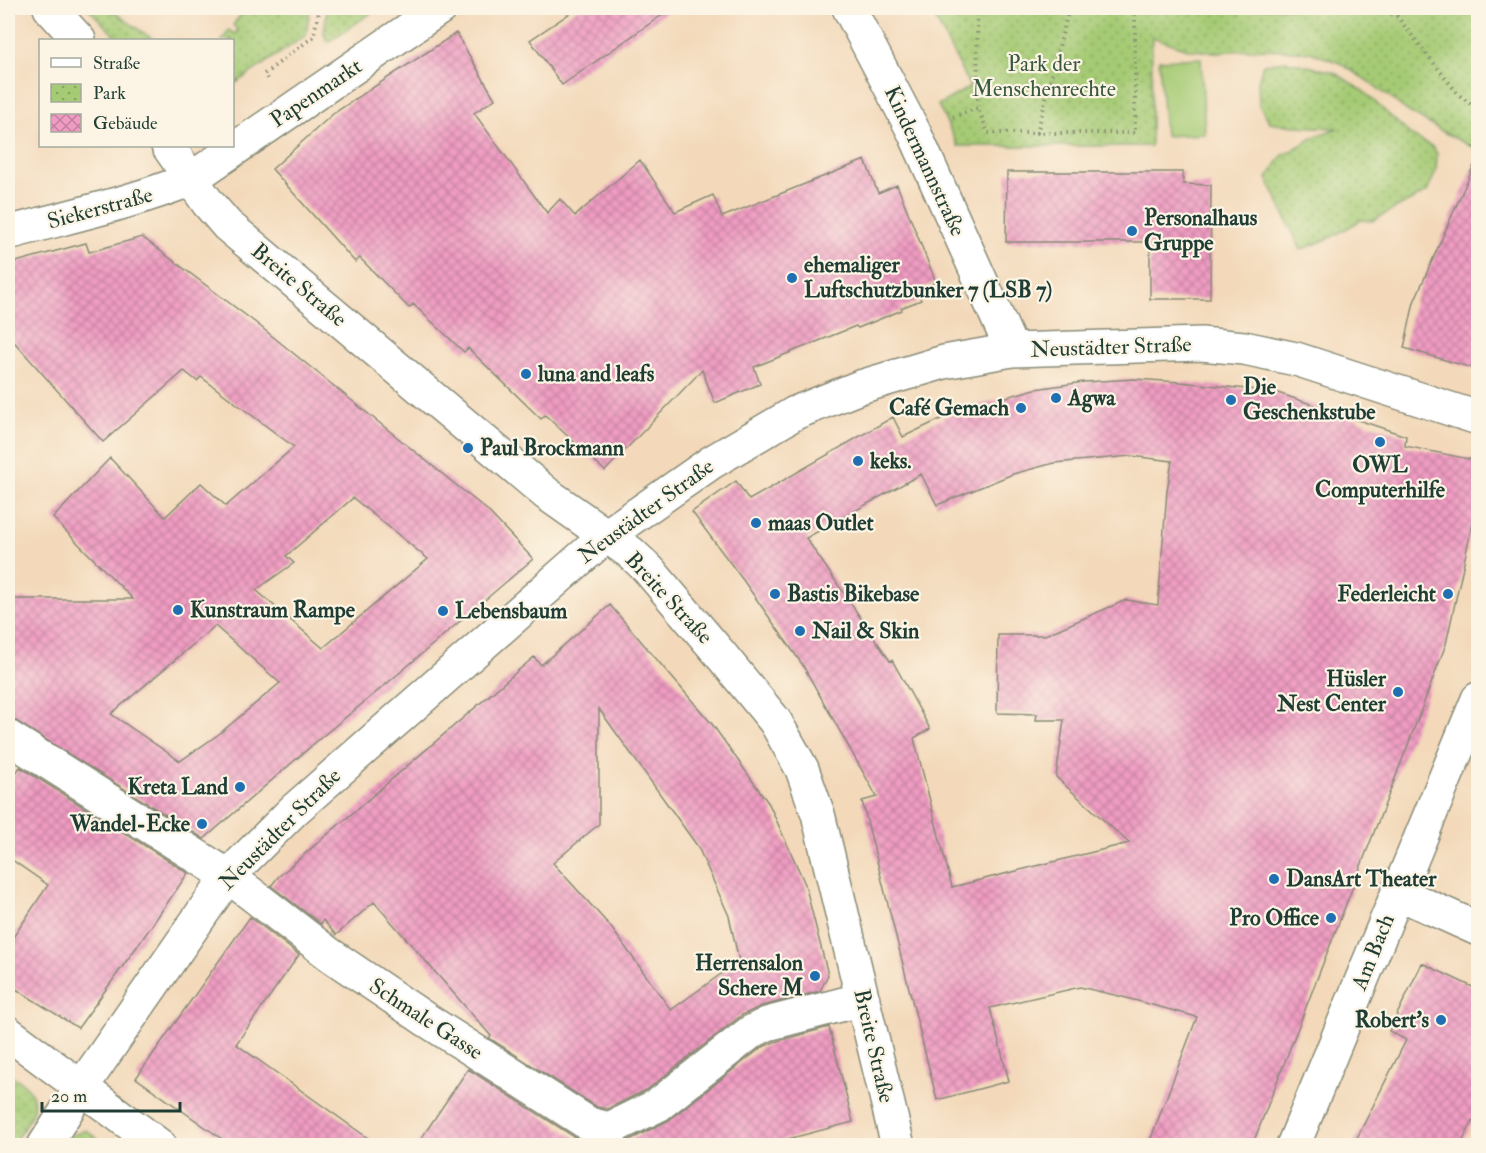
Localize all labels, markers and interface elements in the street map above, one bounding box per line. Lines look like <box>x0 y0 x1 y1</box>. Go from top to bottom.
legend <box>39 39 234 147</box>
park label: Park der Menschenrechte <box>972 50 1116 103</box>
text: Straße <box>93 52 141 75</box>
street label: Papenmarkt <box>265 52 368 135</box>
street label: Kindermannstraße <box>878 81 972 241</box>
text: Park <box>93 82 126 105</box>
text: Gebäude <box>93 112 158 135</box>
street label: Siekerstraße <box>44 181 156 235</box>
place label: Personalhaus Gruppe <box>1144 204 1258 258</box>
marker: Personalhaus Gruppe <box>1125 224 1139 238</box>
street label: Breite Straße <box>246 237 352 333</box>
place label: ehemaliger Luftschutzbunker 7 (LSB 7) <box>804 251 1052 304</box>
marker: ehemaliger Luftschutzbunker 7 (LSB 7) <box>785 271 799 285</box>
street label: Neustädter Straße <box>1030 330 1192 364</box>
place label: luna and leafs <box>537 360 655 388</box>
marker: luna and leafs <box>519 367 533 381</box>
place label: Die Geschenkstube <box>1243 373 1376 426</box>
place label: Agwa <box>1067 384 1116 413</box>
marker: Agwa <box>1049 391 1063 405</box>
marker: Die Geschenkstube <box>1224 393 1238 407</box>
place label: Café Gemach <box>889 394 1009 422</box>
marker: Café Gemach <box>1014 401 1028 415</box>
place label: Paul Brockmann <box>480 434 625 462</box>
marker: OWL Computerhilfe <box>1373 435 1387 449</box>
marker: Paul Brockmann <box>461 441 475 455</box>
place label: keks. <box>869 447 912 475</box>
place label: OWL Computerhilfe <box>1315 451 1446 505</box>
street label: Neustädter Straße <box>573 452 719 570</box>
marker: keks. <box>851 454 865 468</box>
place label: maas Outlet <box>768 509 874 537</box>
marker: maas Outlet <box>749 516 763 530</box>
street label: Breite Straße <box>619 546 719 650</box>
place label: Bastis Bikebase <box>787 580 920 608</box>
place label: Federleicht <box>1338 580 1437 608</box>
marker: Bastis Bikebase <box>768 587 782 601</box>
marker: Federleicht <box>1441 587 1455 601</box>
place label: Kunstraum Rampe <box>190 596 356 625</box>
place label: Lebensbaum <box>455 597 568 625</box>
marker: Kunstraum Rampe <box>171 603 185 617</box>
marker: Lebensbaum <box>436 604 450 618</box>
place label: Nail & Skin <box>811 617 920 645</box>
marker: Nail & Skin <box>793 624 807 638</box>
place label: Hüsler Nest Center <box>1276 665 1387 718</box>
marker: Hüsler Nest Center <box>1391 685 1405 699</box>
street label: Neustädter Straße <box>213 762 347 896</box>
place label: Kreta Land <box>127 773 228 801</box>
marker: Kreta Land <box>233 780 247 794</box>
place label: Wandel-Ecke <box>69 810 191 838</box>
marker: Wandel-Ecke <box>195 817 209 831</box>
place label: DansArt Theater <box>1286 865 1437 893</box>
marker: DansArt Theater <box>1267 872 1281 886</box>
place label: Pro Office <box>1229 904 1320 932</box>
street label: Am Bach <box>1345 909 1401 995</box>
marker: Pro Office <box>1324 911 1338 925</box>
place label: Herrensalon Schere M <box>695 949 804 1002</box>
marker: Herrensalon Schere M <box>808 969 822 983</box>
street label: Schmale Gasse <box>364 972 488 1066</box>
street label: Breite Straße <box>847 986 901 1106</box>
place label: Robert's <box>1355 1006 1429 1034</box>
marker: Robert's <box>1434 1013 1448 1027</box>
scale bar <box>42 1075 180 1113</box>
text: 20 m <box>51 1085 87 1108</box>

